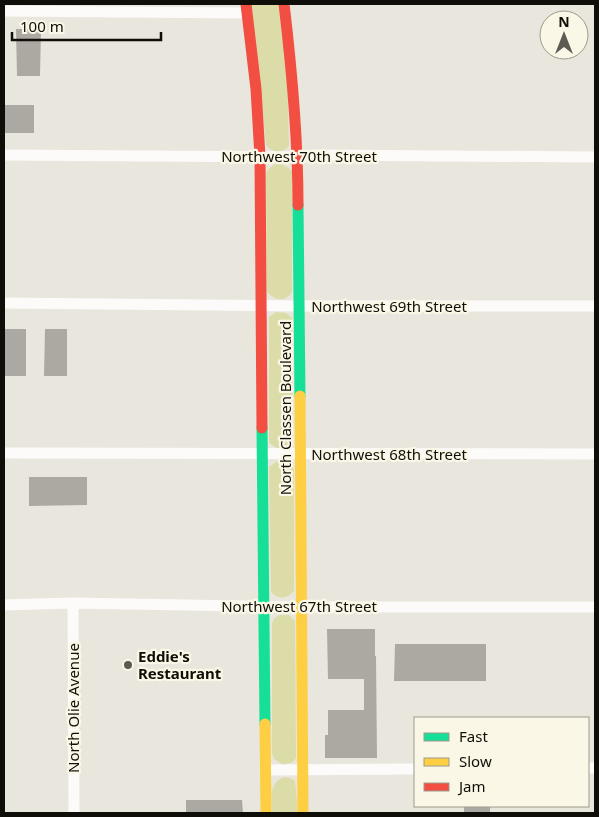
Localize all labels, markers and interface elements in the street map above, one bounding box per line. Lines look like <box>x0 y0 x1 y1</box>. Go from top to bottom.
scale bar <box>12 10 161 42</box>
north arrow <box>539 10 589 60</box>
text: N <box>558 12 570 31</box>
text: 100 m <box>20 16 64 36</box>
street label: Northwest 70th Street <box>221 146 377 166</box>
street label: Northwest 69th Street <box>311 296 467 316</box>
street label: North Classen Boulevard <box>275 321 295 495</box>
street label: Northwest 68th Street <box>311 444 467 464</box>
street label: Northwest 67th Street <box>221 596 377 616</box>
street label: North Olie Avenue <box>63 643 83 773</box>
place label: Eddie's Restaurant <box>138 646 222 683</box>
marker: Eddie's Restaurant <box>122 659 134 671</box>
legend <box>414 717 589 807</box>
text: Fast <box>459 726 488 746</box>
text: Slow <box>459 751 492 771</box>
text: Jam <box>457 776 486 796</box>

